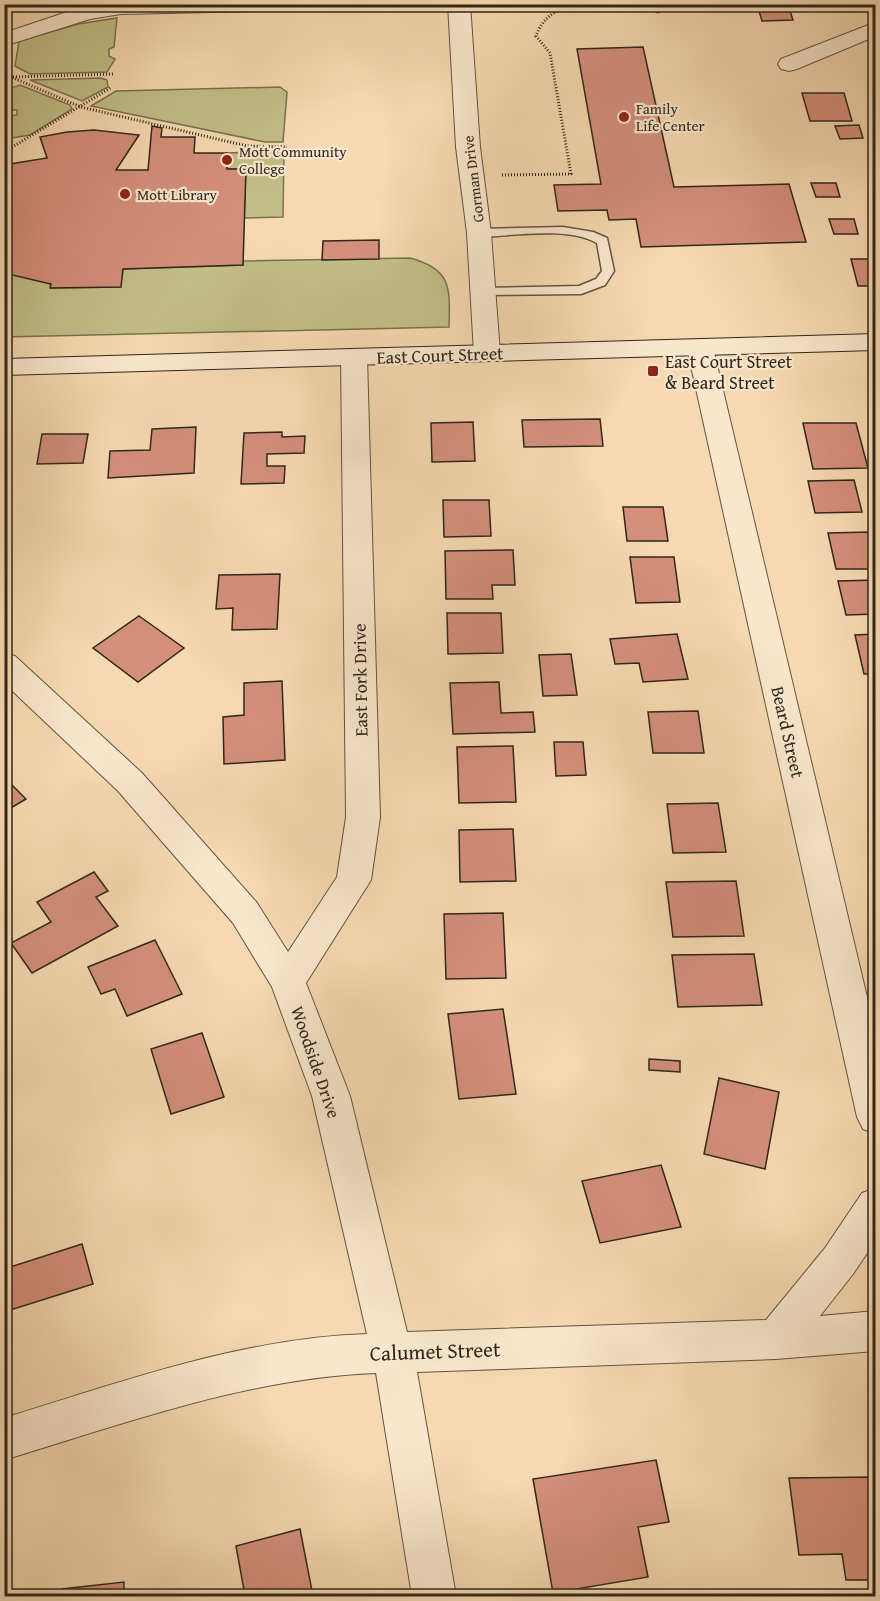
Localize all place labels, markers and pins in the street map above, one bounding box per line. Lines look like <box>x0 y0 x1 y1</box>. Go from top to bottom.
place label: Family Life Center <box>636 98 705 136</box>
marker: Family Life Center <box>617 110 631 124</box>
place label: Mott Community College <box>239 141 347 179</box>
marker: Mott Community College <box>220 153 234 167</box>
place label: Mott Library <box>137 184 217 205</box>
marker: Mott Library <box>118 187 132 201</box>
place label: East Court Street & Beard Street <box>665 348 793 396</box>
marker: East Court Street & Beard Street <box>646 364 660 378</box>

